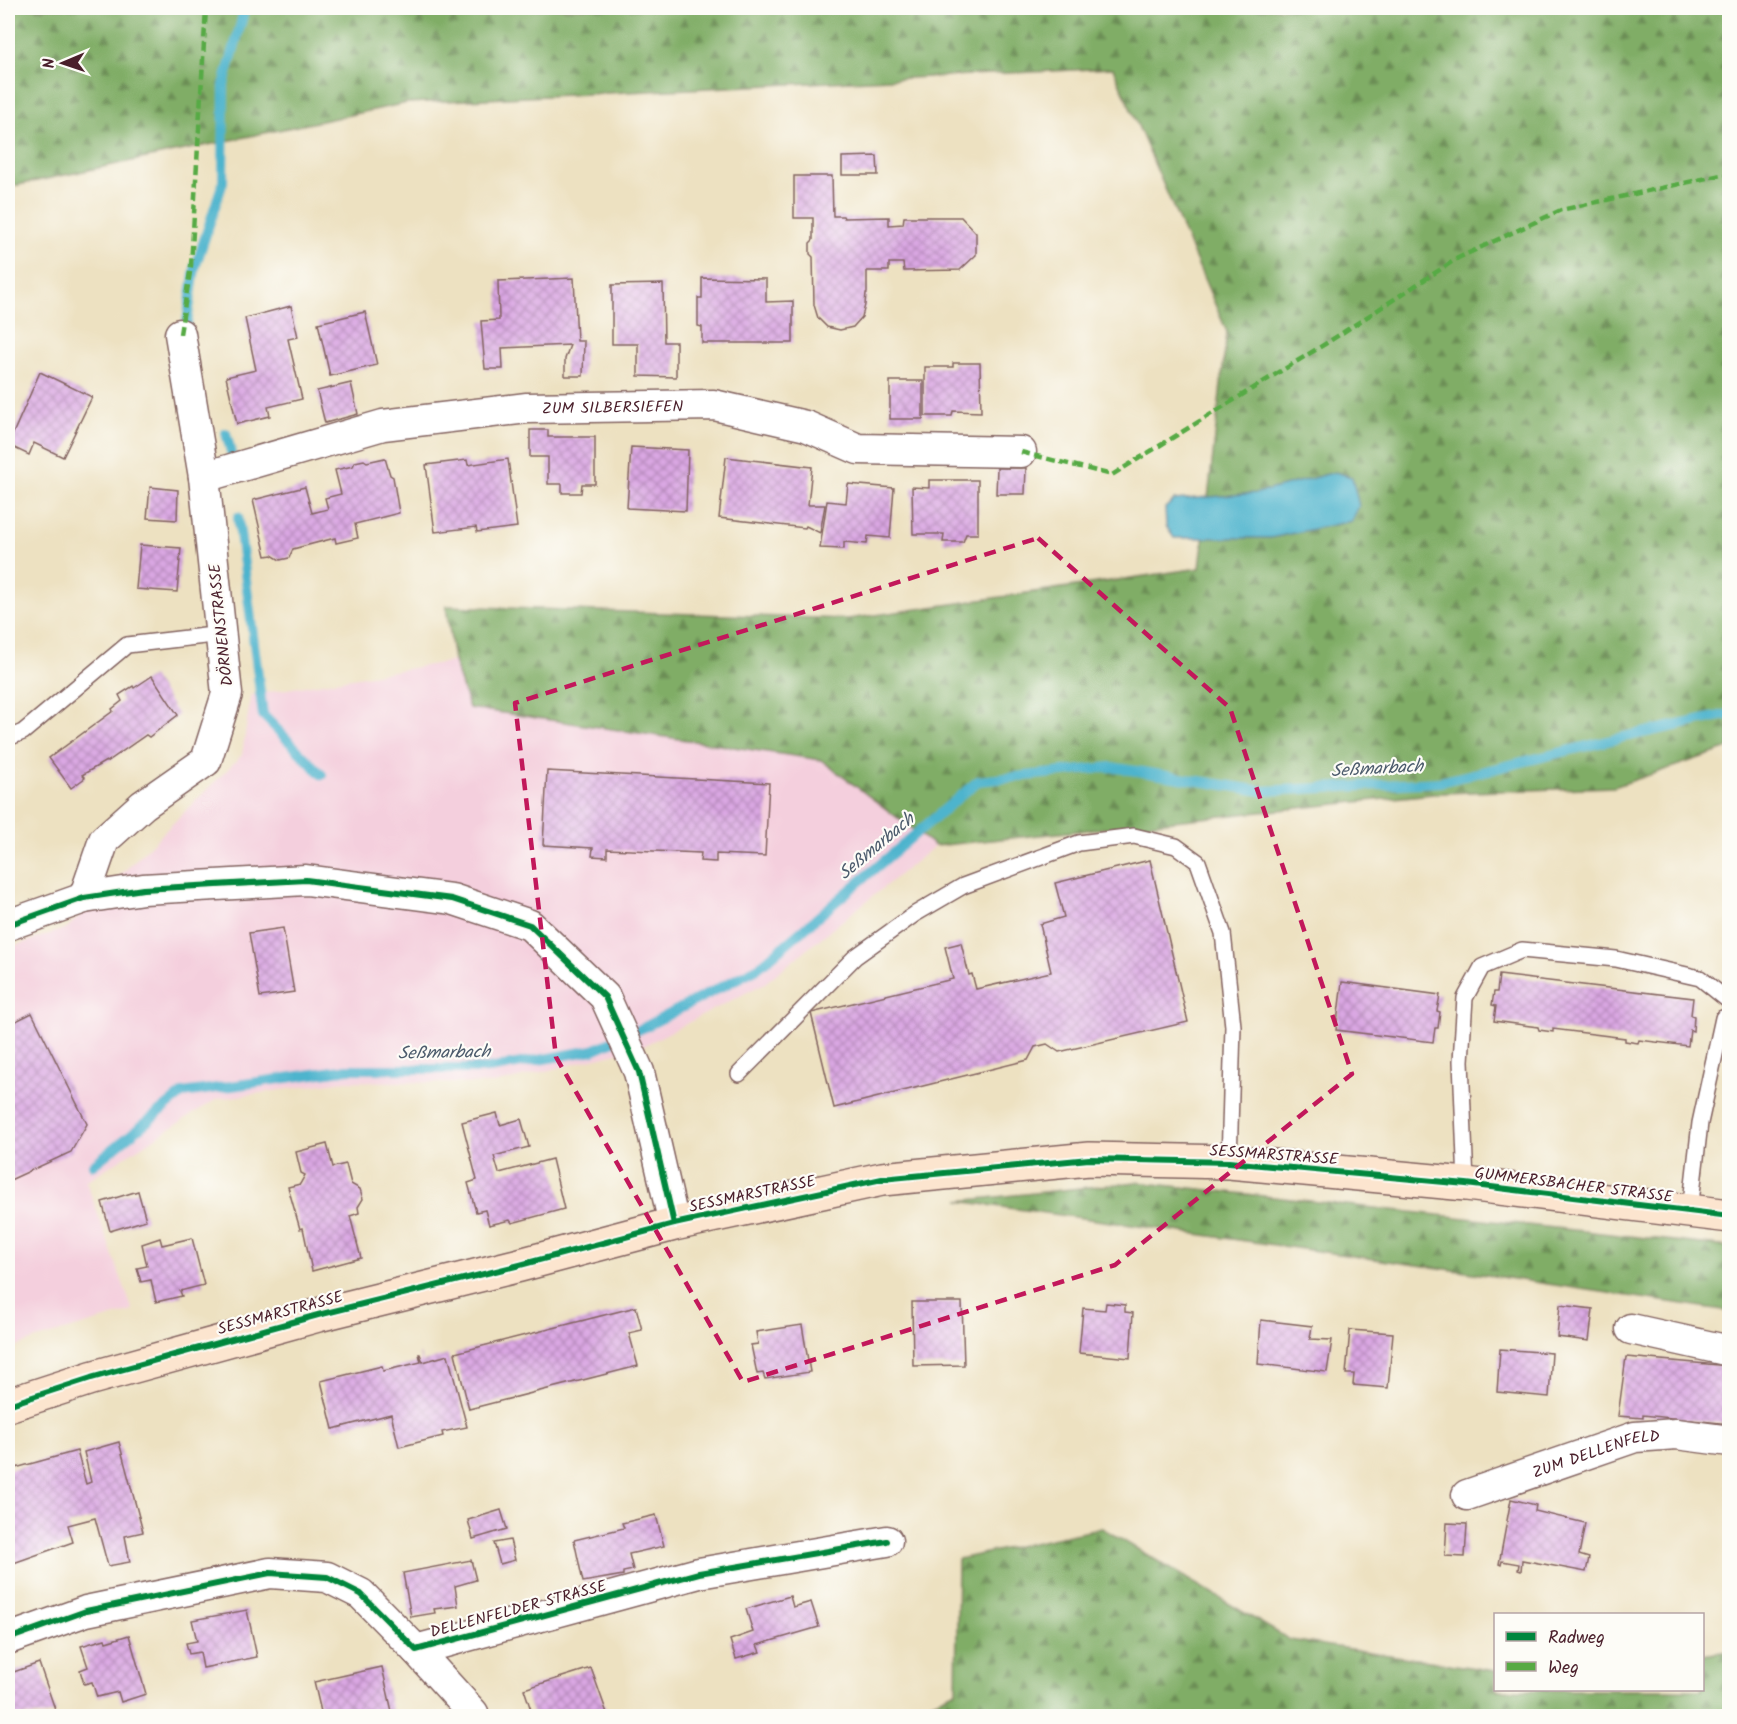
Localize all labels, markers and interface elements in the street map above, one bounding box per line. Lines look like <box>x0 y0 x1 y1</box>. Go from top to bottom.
north arrow <box>33 33 93 93</box>
text: N <box>37 58 62 69</box>
street label: ZUM SILBERSIEFEN <box>542 394 684 422</box>
street label: DÖRNENSTRASSE <box>203 562 240 687</box>
water label: Seßmarbach <box>1330 753 1425 786</box>
water label: Seßmarbach <box>832 805 923 888</box>
water label: Seßmarbach <box>398 1038 492 1069</box>
street label: SESSMARSTRASSE <box>1209 1139 1340 1173</box>
street label: GUMMERSBACHER STRASSE <box>1473 1161 1675 1210</box>
street label: SESSMARSTRASSE <box>687 1169 819 1220</box>
street label: SESSMARSTRASSE <box>215 1285 347 1342</box>
street label: ZUM DELLENFELD <box>1529 1424 1661 1486</box>
street label: DELLENFELDER STRASSE <box>427 1574 610 1645</box>
legend <box>1494 1613 1704 1691</box>
text: Radweg <box>1548 1624 1605 1653</box>
text: Weg <box>1548 1654 1579 1683</box>

